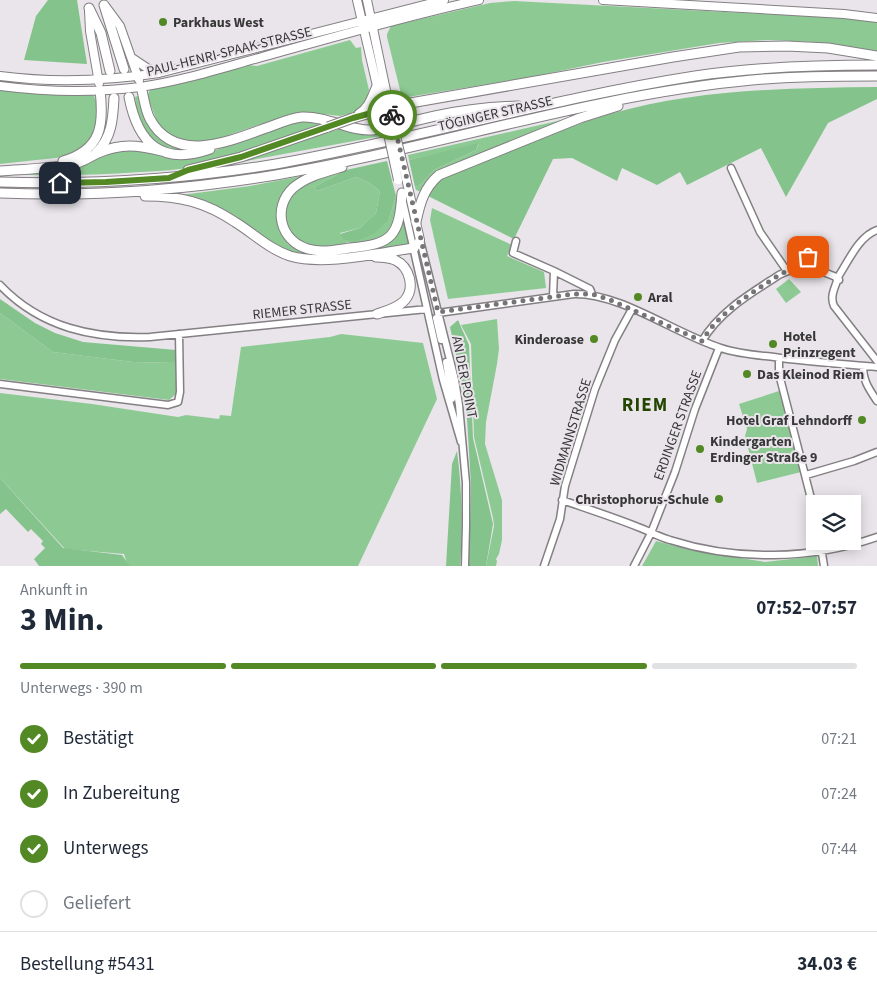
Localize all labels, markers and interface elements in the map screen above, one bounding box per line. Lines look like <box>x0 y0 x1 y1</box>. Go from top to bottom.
place label: Parkhaus West <box>173 13 264 33</box>
marker: Parkhaus West <box>157 16 169 28</box>
street label: PAUL-HENRI-SPAAK-STRASSE <box>145 22 314 82</box>
courier <box>367 90 417 140</box>
street label: TÖGINGER STRASSE <box>436 91 554 137</box>
icon: bike <box>378 101 406 129</box>
pin <box>39 162 81 204</box>
icon: home <box>46 169 74 197</box>
pin <box>787 236 829 278</box>
icon: bag <box>794 243 822 271</box>
place label: Aral <box>647 288 673 308</box>
marker: Aral <box>632 291 644 303</box>
street label: RIEMER STRASSE <box>251 295 353 325</box>
place label: Hotel Prinzregent <box>783 327 856 363</box>
place label: Kinderoase <box>514 330 584 350</box>
marker: Kinderoase <box>588 333 600 345</box>
street label: AN DER POINT <box>446 334 482 421</box>
marker: Hotel Prinzregent <box>767 338 779 350</box>
place label: Das Kleinod Riem <box>757 365 864 385</box>
street label: ERDINGER STRASSE <box>649 367 707 483</box>
marker: Das Kleinod Riem <box>741 368 753 380</box>
street label: WIDMANNSTRASSE <box>545 376 597 489</box>
district label: RIEM <box>622 392 668 419</box>
place label: Hotel Graf Lehndorff <box>726 411 853 431</box>
marker: Hotel Graf Lehndorff <box>856 414 868 426</box>
place label: Kindergarten Erdinger Straße 9 <box>710 432 817 468</box>
marker: Kindergarten Erdinger Straße 9 <box>694 443 706 455</box>
place label: Christophorus-Schule <box>575 490 709 510</box>
marker: Christophorus-Schule <box>713 493 725 505</box>
map controls <box>806 495 861 550</box>
button: layers <box>806 495 861 550</box>
text: Ankunft in <box>20 579 88 601</box>
text: 07:52–07:57 <box>756 595 857 622</box>
text: 3 Min. <box>20 597 104 643</box>
text: Unterwegs · 390 m <box>20 677 143 699</box>
icon: check <box>20 725 48 753</box>
text: Bestätigt <box>63 725 134 752</box>
text: 07:21 <box>821 728 857 750</box>
icon: check <box>20 780 48 808</box>
text: In Zubereitung <box>63 780 180 807</box>
text: 07:24 <box>821 783 857 805</box>
icon: check <box>20 835 48 863</box>
text: Unterwegs <box>63 835 149 862</box>
text: 07:44 <box>821 838 857 860</box>
text: Geliefert <box>63 890 131 917</box>
text: Bestellung #5431 <box>20 951 155 978</box>
text: 34.03 € <box>797 951 857 978</box>

